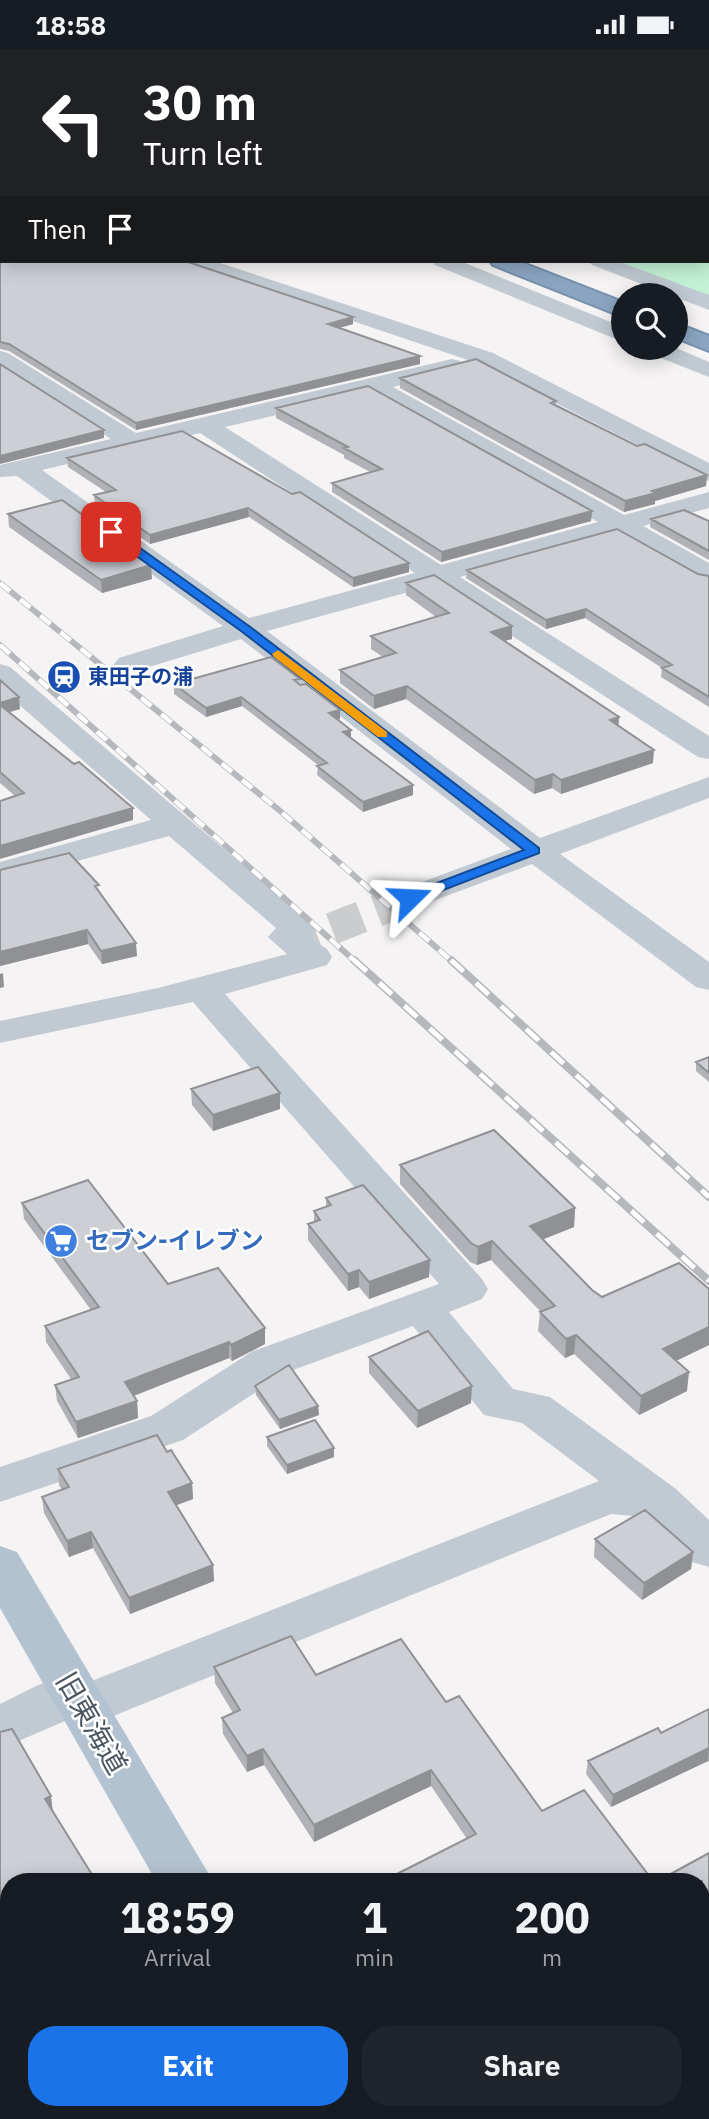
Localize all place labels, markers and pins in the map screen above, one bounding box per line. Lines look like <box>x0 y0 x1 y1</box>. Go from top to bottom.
pin <box>81 502 141 562</box>
station icon: 東田子の浦 <box>45 658 83 696</box>
place label: 東田子の浦 <box>88 662 193 690</box>
supermarket icon: セブン-イレブン <box>42 1222 80 1260</box>
place label: セブン-イレブン <box>86 1224 264 1256</box>

